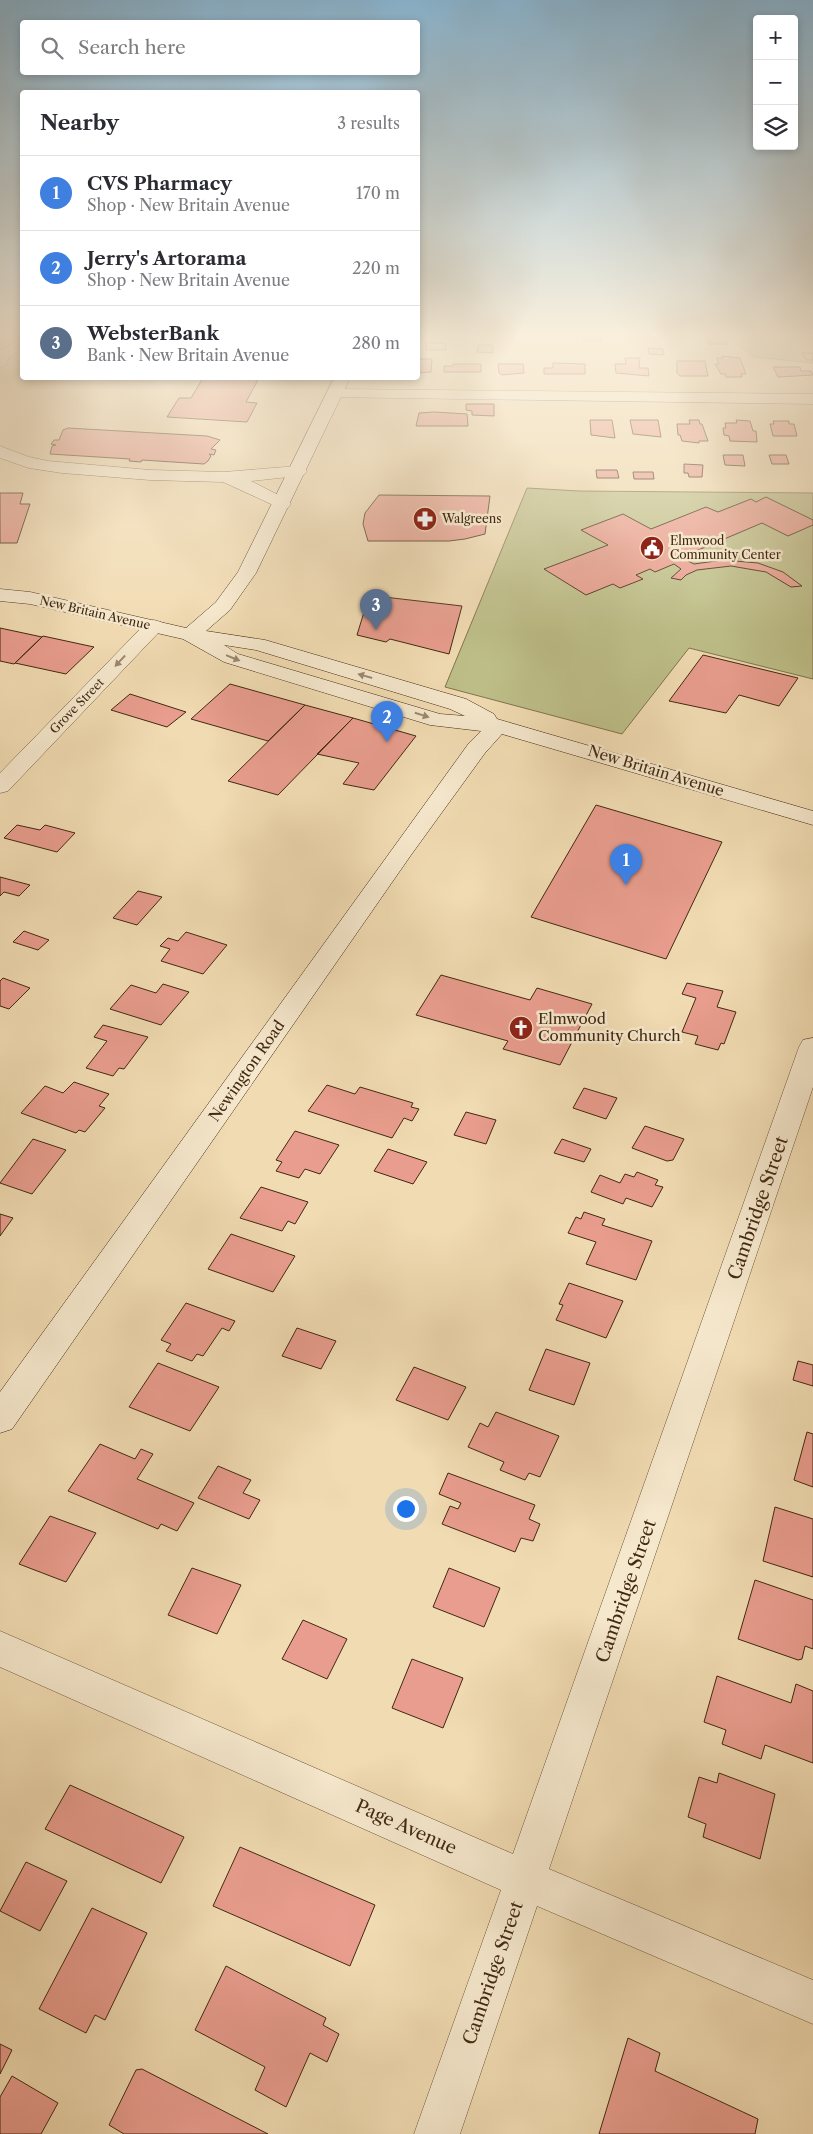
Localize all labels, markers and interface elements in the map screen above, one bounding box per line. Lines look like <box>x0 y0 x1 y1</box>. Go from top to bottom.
map controls <box>753 15 798 150</box>
button: + <box>753 15 798 60</box>
search box <box>20 20 420 75</box>
icon: search <box>38 34 66 62</box>
text: Search here <box>78 36 186 59</box>
button: − <box>753 60 798 105</box>
button: layers <box>753 105 798 150</box>
text: Nearby <box>40 110 119 135</box>
text: 3 results <box>337 113 400 133</box>
text: CVS Pharmacy <box>87 172 232 195</box>
text: 1 <box>52 183 60 203</box>
text: 170 m <box>356 183 400 203</box>
text: Shop · New Britain Avenue <box>87 195 290 215</box>
text: Jerry's Artorama <box>87 247 246 270</box>
text: 2 <box>51 258 61 278</box>
text: 220 m <box>352 258 400 278</box>
text: Shop · New Britain Avenue <box>87 270 290 290</box>
text: WebsterBank <box>87 322 219 345</box>
text: 3 <box>51 333 61 353</box>
text: 280 m <box>352 333 400 353</box>
text: Bank · New Britain Avenue <box>87 345 289 365</box>
pharmacy icon: Walgreens <box>412 506 438 532</box>
place label: Walgreens <box>441 511 501 526</box>
place label: Elmwood Community Center <box>670 533 781 562</box>
public building icon: Elmwood Community Center <box>639 535 665 561</box>
pin: 3 <box>360 589 392 630</box>
street label: New Britain Avenue <box>38 592 152 633</box>
one-way arrow <box>226 654 241 662</box>
one-way arrow <box>114 655 126 667</box>
one-way arrow <box>357 671 372 679</box>
street label: Grove Street <box>46 674 107 737</box>
pin: 2 <box>371 701 403 742</box>
one-way arrow <box>415 711 430 719</box>
street label: New Britain Avenue <box>586 741 726 800</box>
pin: 1 <box>610 844 642 885</box>
place label: Elmwood Community Church <box>538 1009 681 1045</box>
church icon: Elmwood Community Church <box>508 1015 534 1041</box>
street label: Newington Road <box>205 1016 289 1125</box>
street label: Cambridge Street <box>723 1133 793 1283</box>
your location <box>393 1496 419 1522</box>
street label: Cambridge Street <box>591 1516 661 1666</box>
street label: Page Avenue <box>352 1795 460 1859</box>
street label: Cambridge Street <box>458 1898 528 2048</box>

